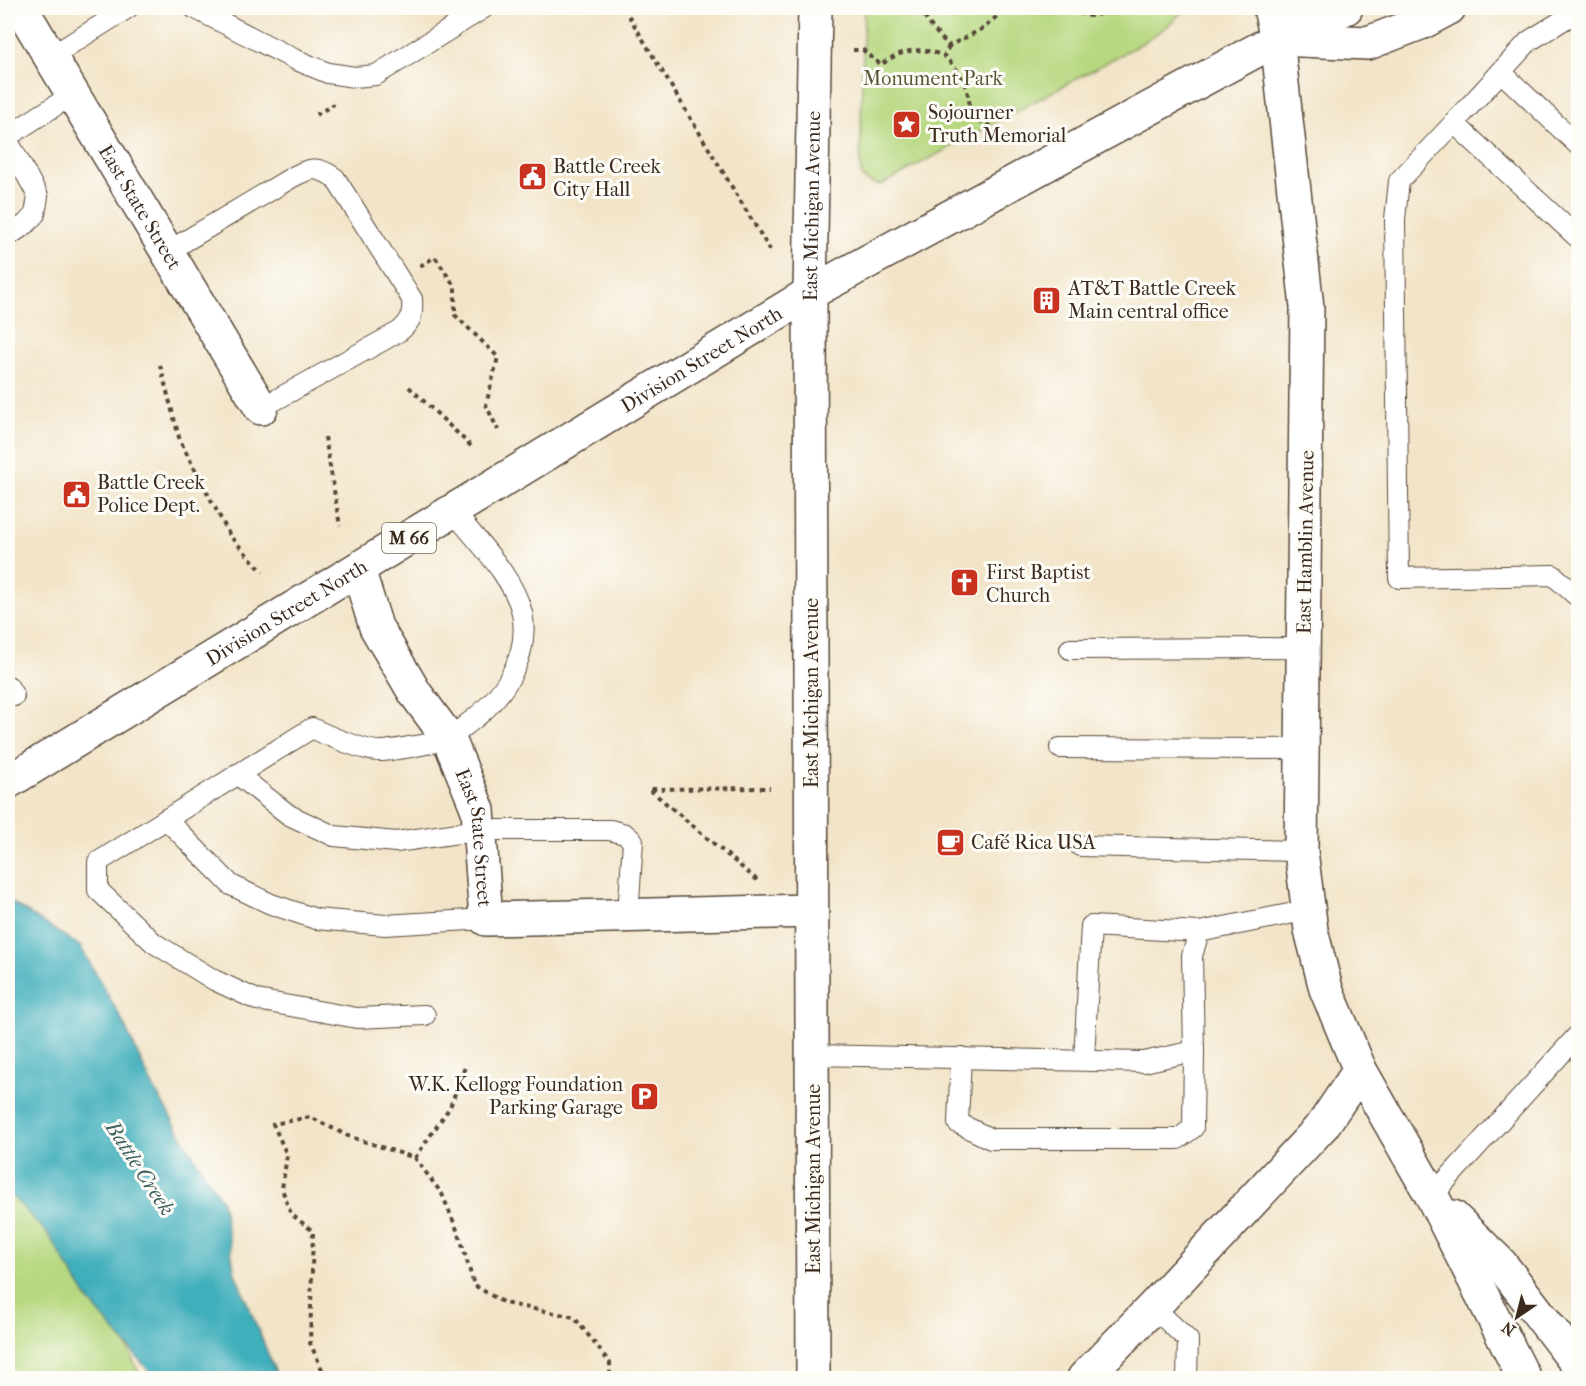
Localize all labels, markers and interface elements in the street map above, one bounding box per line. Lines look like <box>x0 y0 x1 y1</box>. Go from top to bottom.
park label: Monument Park <box>863 67 1004 90</box>
place label: Sojourner Truth Memorial <box>928 101 1067 147</box>
place icon: Sojourner Truth Memorial <box>891 108 923 140</box>
street label: East Michigan Avenue <box>799 110 825 301</box>
street label: East State Street <box>94 141 186 274</box>
place label: Battle Creek City Hall <box>553 155 662 201</box>
public building icon: Battle Creek City Hall <box>516 161 548 193</box>
place label: AT&T Battle Creek Main central office <box>1067 277 1237 323</box>
building icon: AT&T Battle Creek Main central office <box>1031 284 1063 316</box>
street label: Division Street North <box>617 301 787 418</box>
street label: East Hamblin Avenue <box>1292 450 1319 634</box>
place label: Battle Creek Police Dept. <box>97 471 206 517</box>
public building icon: Battle Creek Police Dept. <box>60 478 92 510</box>
road number: M 66 <box>382 523 436 553</box>
street label: Division Street North <box>202 554 372 671</box>
place label: First Baptist Church <box>986 561 1091 607</box>
church icon: First Baptist Church <box>949 567 981 599</box>
street label: East Michigan Avenue <box>800 598 823 788</box>
street label: East State Street <box>450 765 496 908</box>
cafe icon: Café Rica USA <box>934 826 966 858</box>
place label: Café Rica USA <box>971 831 1097 854</box>
place label: W.K. Kellogg Foundation Parking Garage <box>408 1073 623 1119</box>
parking icon: W.K. Kellogg Foundation Parking Garage <box>628 1080 660 1112</box>
street label: East Michigan Avenue <box>802 1084 825 1274</box>
water label: Battle Creek <box>100 1116 179 1220</box>
north arrow <box>1487 1287 1547 1347</box>
text: N <box>1498 1317 1519 1340</box>

